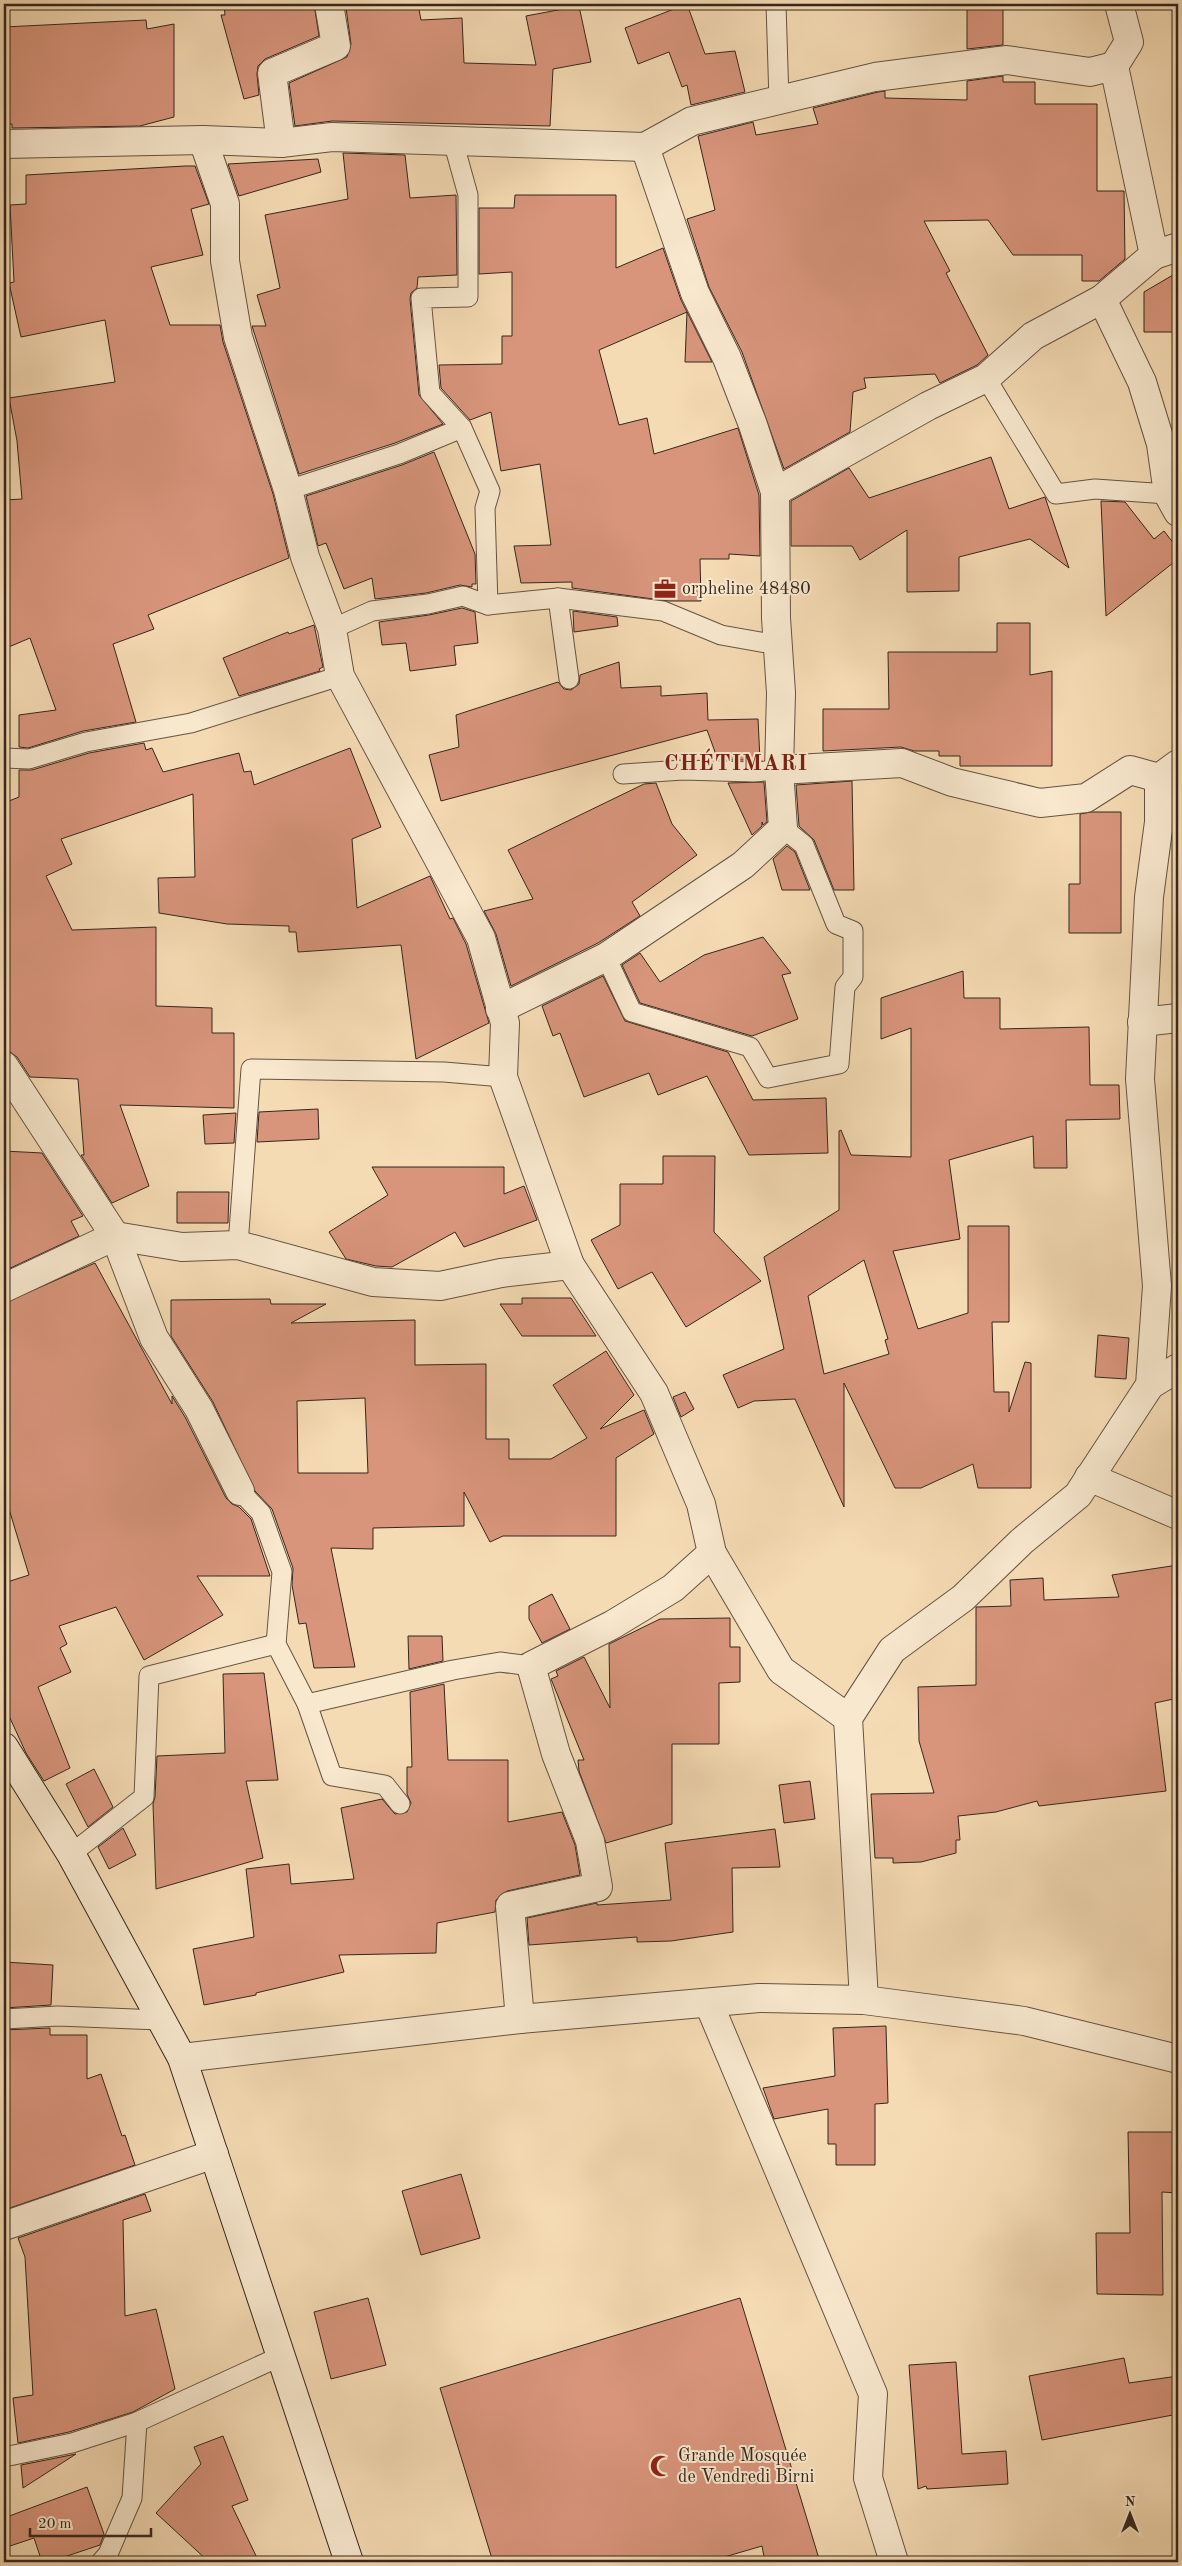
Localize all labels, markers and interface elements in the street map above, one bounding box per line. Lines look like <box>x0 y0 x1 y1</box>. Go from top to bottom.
office icon: orpheline 48480 <box>652 576 678 602</box>
place label: orpheline 48480 <box>682 580 811 598</box>
district label: CHÉTIMARI <box>664 748 808 775</box>
place label: Grande Mosquée de Vendredi Birni <box>678 2447 815 2486</box>
mosque icon: Grande Mosquée de Vendredi Birni <box>648 2453 674 2479</box>
north arrow <box>1104 2488 1154 2538</box>
text: N <box>1125 2495 1136 2509</box>
scale bar <box>30 2506 151 2538</box>
text: 20 m <box>38 2517 72 2532</box>

